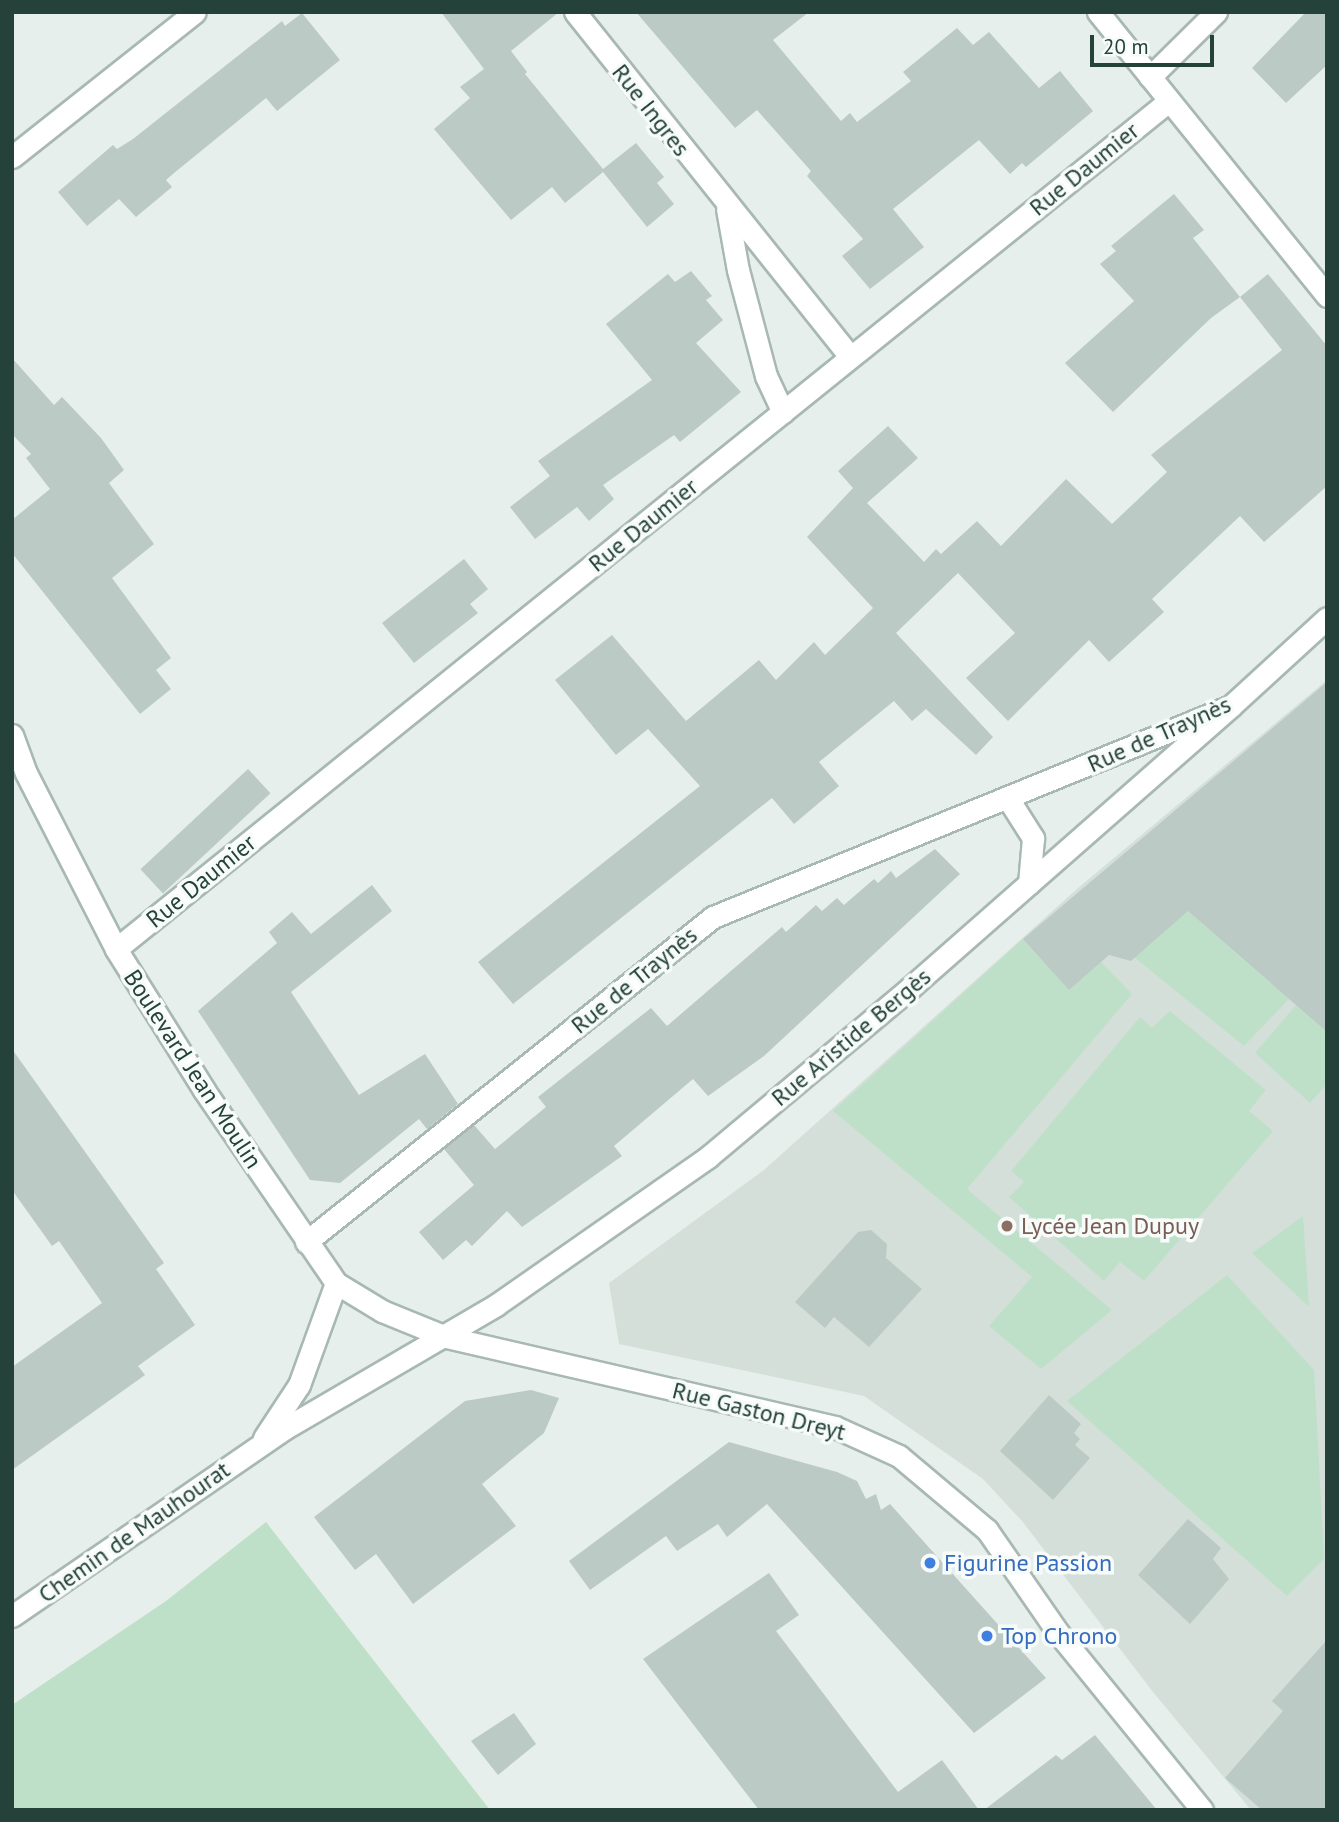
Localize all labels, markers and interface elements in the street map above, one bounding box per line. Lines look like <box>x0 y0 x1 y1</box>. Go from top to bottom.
scale bar <box>1094 21 1218 65</box>
text: 20 m <box>1103 33 1149 60</box>
street label: Rue Ingres <box>606 58 696 162</box>
street label: Rue Daumier <box>1023 116 1145 222</box>
street label: Rue Daumier <box>582 472 704 578</box>
street label: Rue de Traynès <box>1083 689 1235 779</box>
street label: Rue Daumier <box>140 828 262 934</box>
street label: Rue de Traynès <box>565 920 703 1040</box>
street label: Rue Aristide Bergès <box>765 962 937 1112</box>
street label: Boulevard Jean Moulin <box>118 964 268 1174</box>
place label: Lycée Jean Dupuy <box>1021 1212 1199 1240</box>
marker: Lycée Jean Dupuy <box>999 1218 1015 1234</box>
street label: Rue Gaston Dreyt <box>669 1376 849 1446</box>
street label: Chemin de Mauhourat <box>33 1455 235 1609</box>
place label: Figurine Passion <box>944 1549 1112 1577</box>
marker: Figurine Passion <box>922 1555 938 1571</box>
place label: Top Chrono <box>1001 1622 1117 1650</box>
marker: Top Chrono <box>979 1628 995 1644</box>

